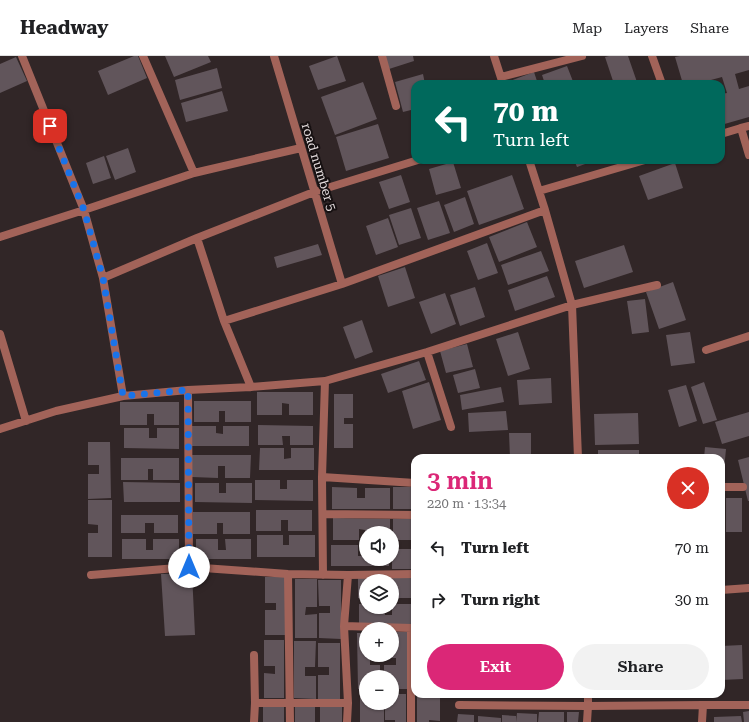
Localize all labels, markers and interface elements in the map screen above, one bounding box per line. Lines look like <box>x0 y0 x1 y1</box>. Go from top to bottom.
text: Headway <box>20 16 109 39</box>
text: Map <box>572 20 602 36</box>
text: Layers <box>624 20 668 36</box>
text: Share <box>690 20 729 36</box>
text: 70 m <box>493 95 558 128</box>
icon: left <box>427 96 479 148</box>
pin <box>33 109 67 143</box>
icon: arrive <box>39 115 61 137</box>
street label: road number 5 <box>299 121 339 213</box>
text: Turn left <box>493 129 569 150</box>
text: 3 min <box>427 467 493 495</box>
button: close <box>667 467 709 509</box>
text: 220 m · 13:34 <box>427 496 506 511</box>
map controls <box>359 526 399 710</box>
button: sound <box>359 526 399 566</box>
icon: left <box>427 537 449 559</box>
text: Turn left <box>461 539 529 557</box>
text: 70 m <box>675 539 709 557</box>
position arrow <box>168 546 210 588</box>
button: layers <box>359 574 399 614</box>
icon: right <box>427 589 449 611</box>
text: Turn right <box>461 591 540 609</box>
text: 30 m <box>675 591 709 609</box>
button: + <box>359 622 399 662</box>
button: Exit <box>427 644 564 690</box>
button: Share <box>572 644 709 690</box>
button: − <box>359 670 399 710</box>

